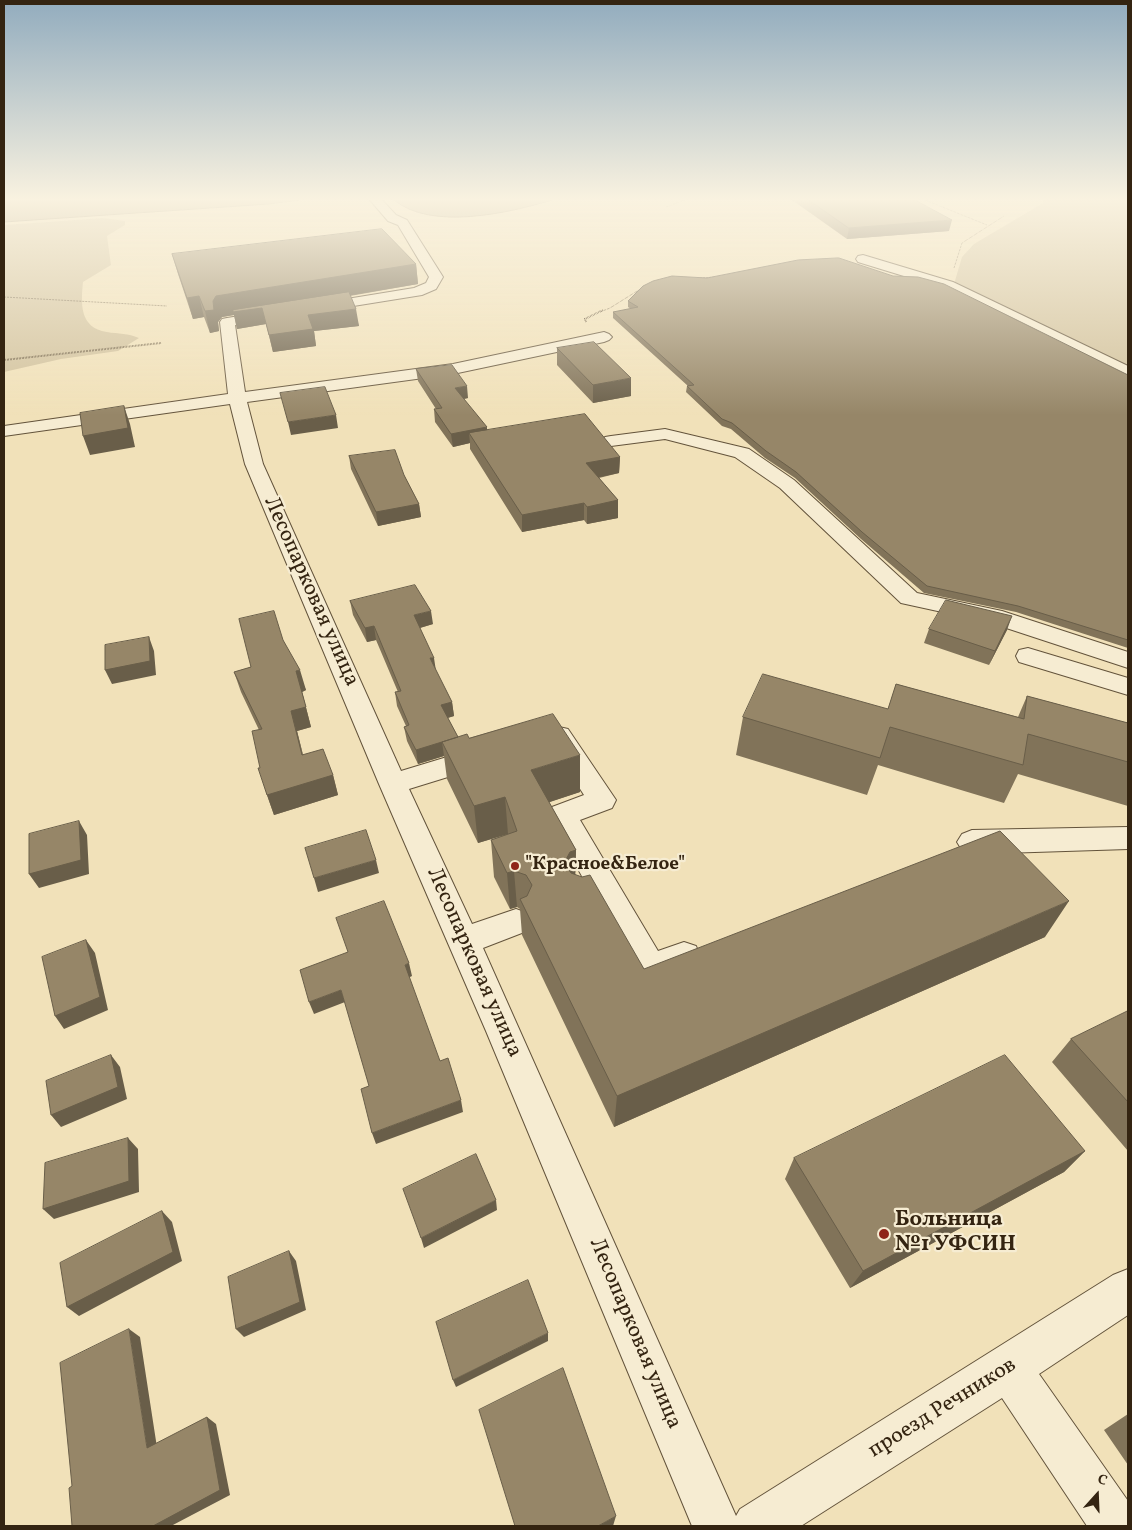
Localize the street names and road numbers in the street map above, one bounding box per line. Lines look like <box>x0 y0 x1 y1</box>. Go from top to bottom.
street label: Лесопарковая улица <box>256 493 364 691</box>
street label: Лесопарковая улица <box>419 864 527 1062</box>
street label: Лесопарковая улица <box>582 1235 686 1433</box>
street label: проезд Речников <box>864 1353 1022 1465</box>

